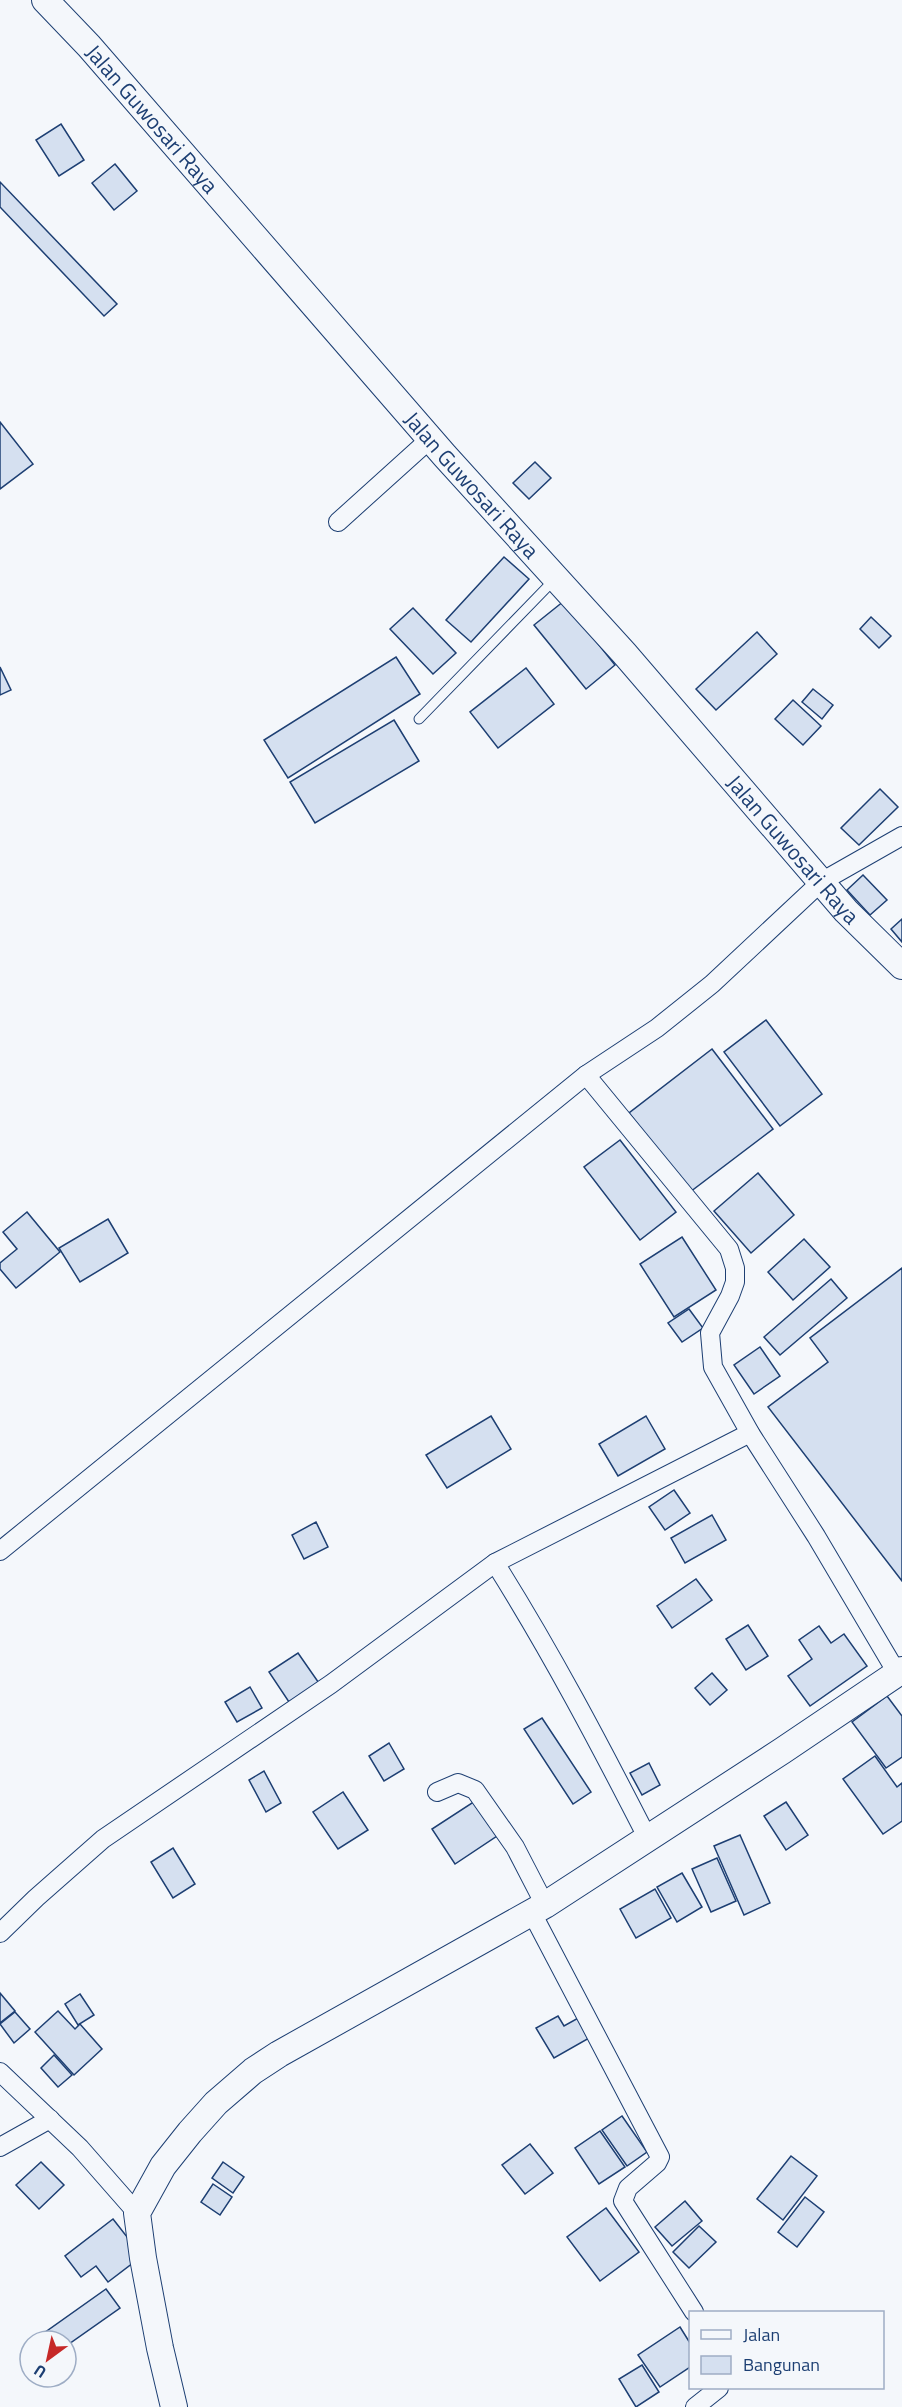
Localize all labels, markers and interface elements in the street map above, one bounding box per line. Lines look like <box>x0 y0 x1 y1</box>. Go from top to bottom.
street label: Jalan Guwosari Raya <box>78 37 227 201</box>
street label: Jalan Guwosari Raya <box>396 404 547 566</box>
street label: Jalan Guwosari Raya <box>719 767 867 932</box>
legend <box>689 2311 884 2389</box>
text: Jalan <box>743 2321 780 2348</box>
north arrow <box>18 2329 78 2389</box>
text: Bangunan <box>743 2351 820 2378</box>
text: U <box>29 2359 51 2384</box>

